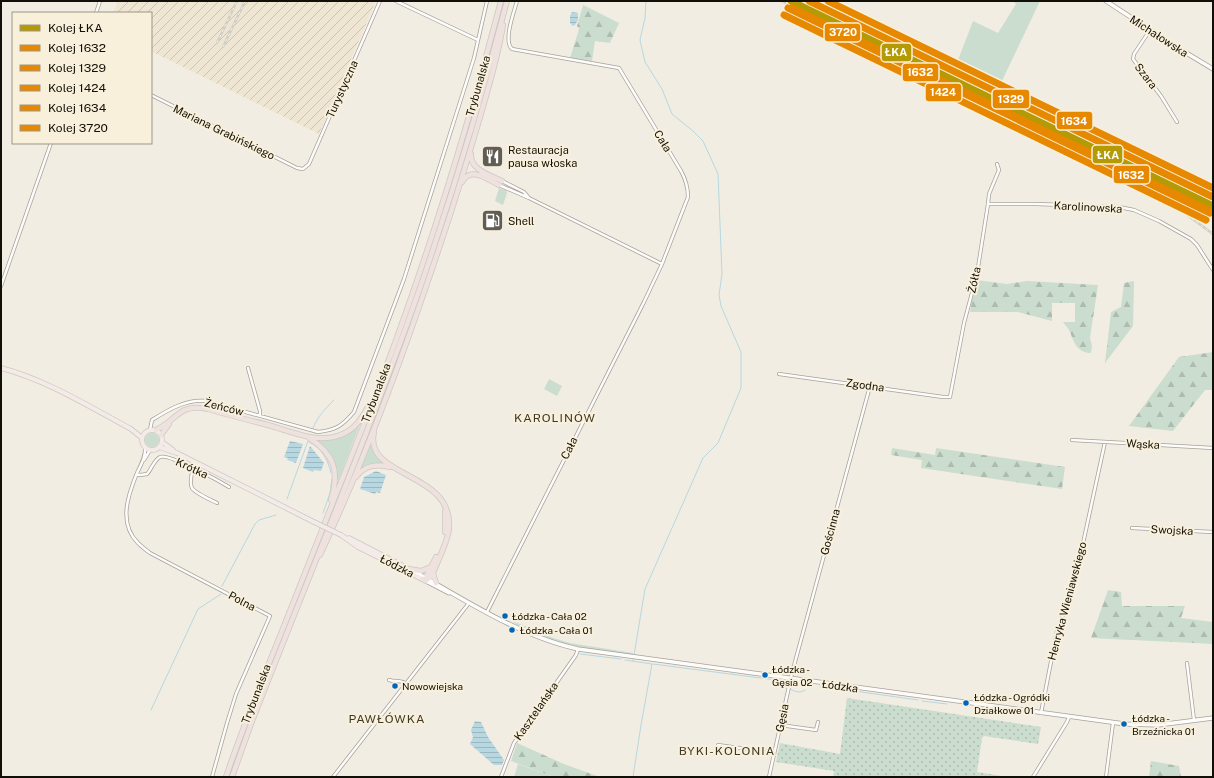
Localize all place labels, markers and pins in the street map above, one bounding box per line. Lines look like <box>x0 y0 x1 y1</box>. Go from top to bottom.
restaurant icon: Restauracja pausa włoska <box>479 143 505 169</box>
place label: Restauracja pausa włoska <box>508 144 577 169</box>
fuel station icon: Shell <box>479 208 505 234</box>
place label: Shell <box>508 215 534 227</box>
place label: Łódzka - Cała 02 <box>512 610 587 622</box>
marker: Łódzka - Cała 02 <box>500 611 510 621</box>
place label: Łódzka - Cała 01 <box>520 624 593 636</box>
marker: Łódzka - Cała 01 <box>507 625 517 635</box>
place label: Łódzka - Gęsia 02 <box>772 663 813 688</box>
marker: Łódzka - Gęsia 02 <box>760 670 770 680</box>
place label: Nowowiejska <box>402 680 463 692</box>
marker: Nowowiejska <box>390 681 400 691</box>
place label: Łódzka - Ogródki Działkowe 01 <box>974 691 1050 716</box>
marker: Łódzka - Ogródki Działkowe 01 <box>961 698 971 708</box>
place label: Łódzka - Brzeźnicka 01 <box>1132 712 1195 737</box>
marker: Łódzka - Brzeźnicka 01 <box>1119 719 1129 729</box>

